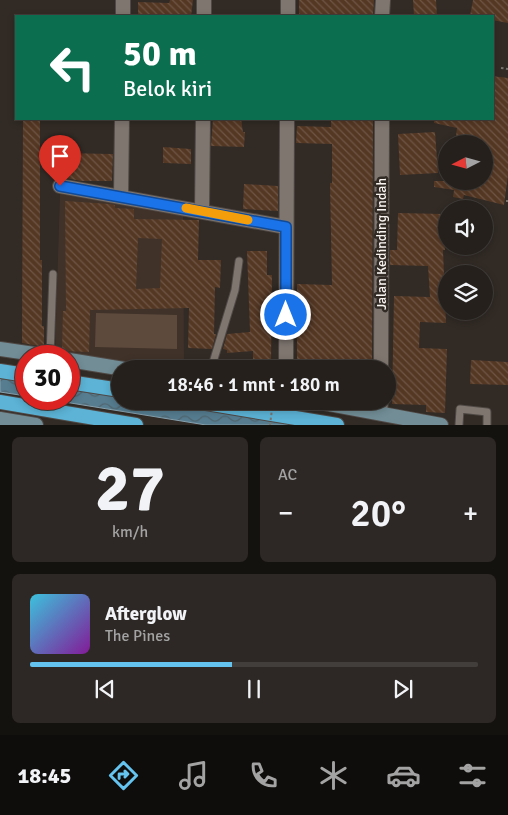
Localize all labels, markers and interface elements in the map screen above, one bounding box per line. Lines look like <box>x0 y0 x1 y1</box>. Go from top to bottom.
text: 50 m <box>123 32 197 75</box>
icon: left <box>40 35 105 100</box>
text: Belok kiri <box>123 75 212 102</box>
pin <box>39 135 81 186</box>
north arrow <box>438 135 492 190</box>
map controls <box>438 135 493 320</box>
icon: arrive <box>46 142 74 170</box>
street label: Jalan Kedinding Indah <box>373 178 390 310</box>
button: sound <box>438 200 493 255</box>
button: layers <box>438 265 493 320</box>
position arrow <box>259 288 311 340</box>
speed limit sign: 30 <box>15 345 80 410</box>
text: 18:46 · 1 mnt · 180 m <box>167 373 340 397</box>
text: 27 <box>95 449 165 529</box>
text: AC <box>278 465 297 485</box>
text: 20° <box>350 490 406 537</box>
text: − <box>278 496 293 530</box>
text: + <box>463 496 478 530</box>
text: km/h <box>112 522 148 542</box>
text: Afterglow <box>105 602 187 626</box>
text: The Pines <box>105 626 170 646</box>
icon: previous <box>91 675 119 703</box>
icon: pause <box>240 675 268 703</box>
icon: next <box>389 675 417 703</box>
icon: directions <box>106 758 141 793</box>
icon: music <box>176 758 211 793</box>
icon: phone <box>246 758 281 793</box>
icon: climate <box>316 758 351 793</box>
icon: car <box>386 758 421 793</box>
icon: filters <box>455 758 490 793</box>
text: 18:45 <box>17 762 71 789</box>

